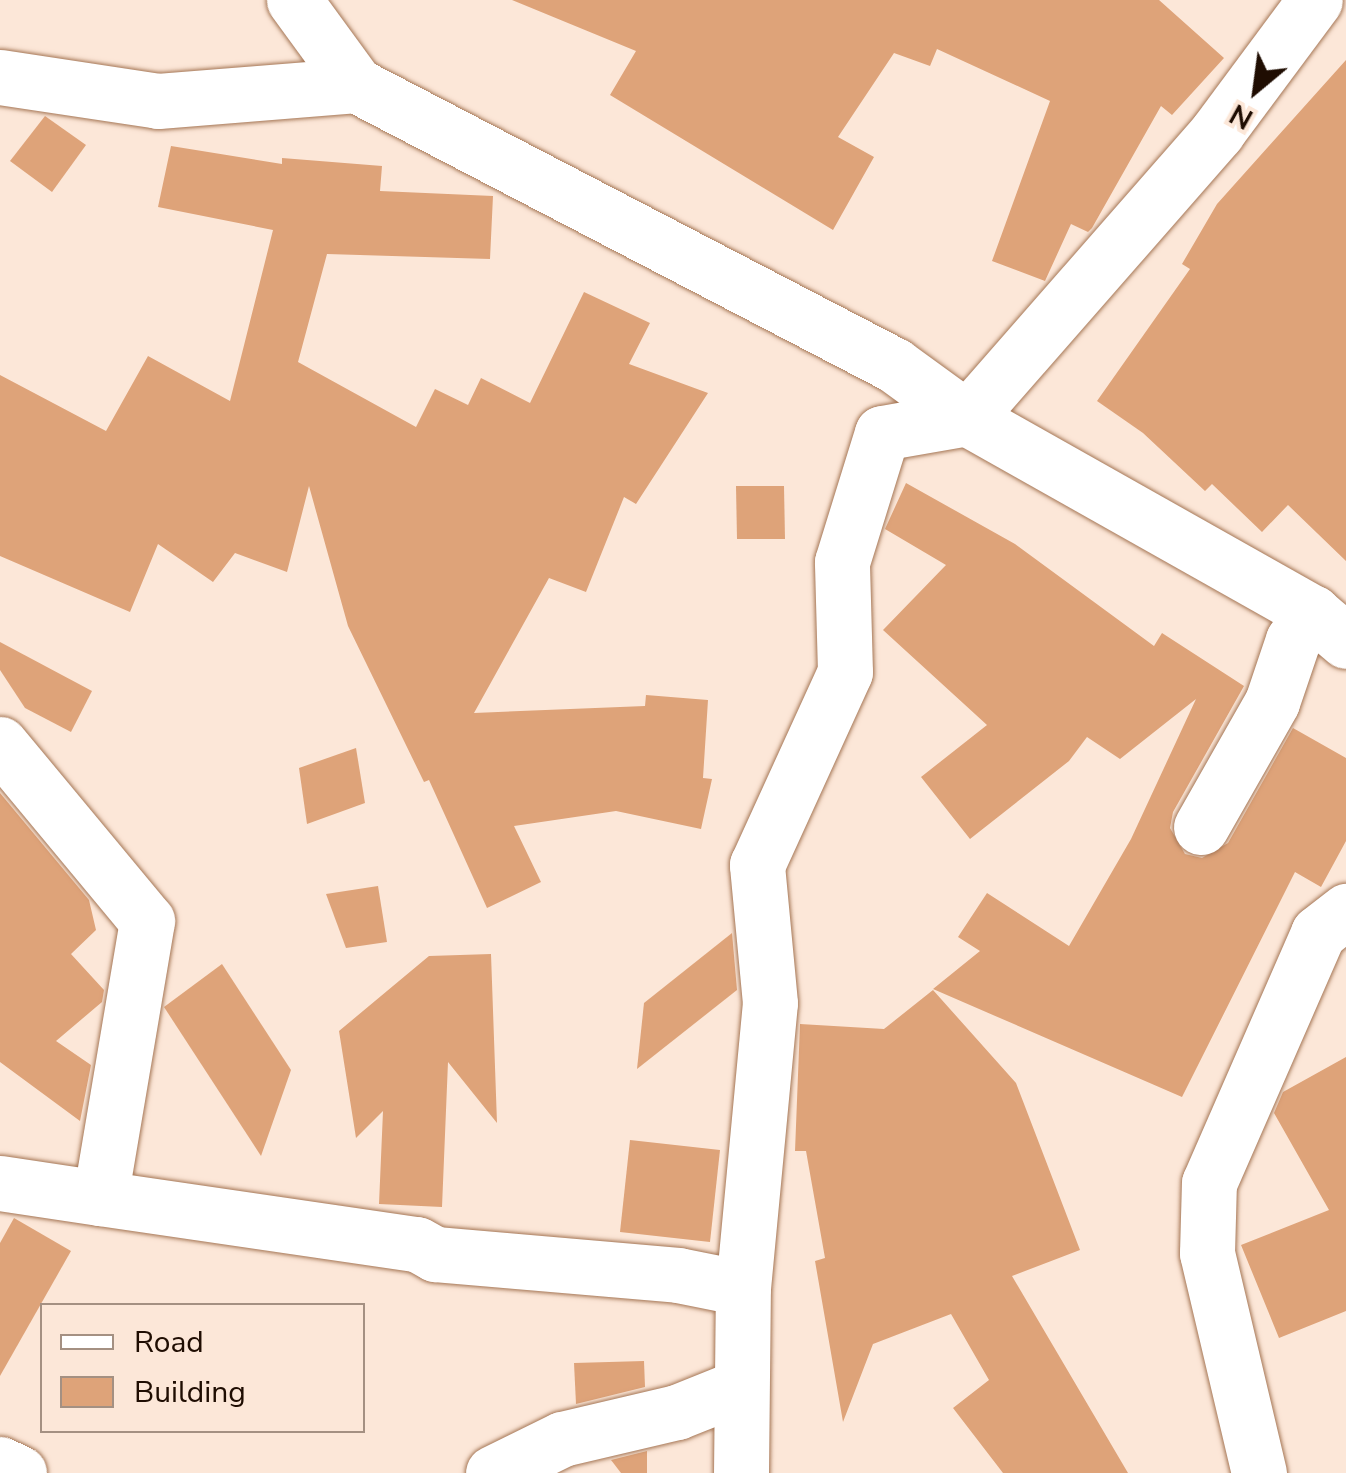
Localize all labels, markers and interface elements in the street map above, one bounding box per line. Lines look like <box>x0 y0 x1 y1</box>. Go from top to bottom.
north arrow <box>1206 40 1306 140</box>
text: N <box>1223 95 1260 138</box>
legend <box>40 1303 365 1433</box>
text: Road <box>134 1322 204 1363</box>
text: Building <box>134 1372 246 1413</box>

